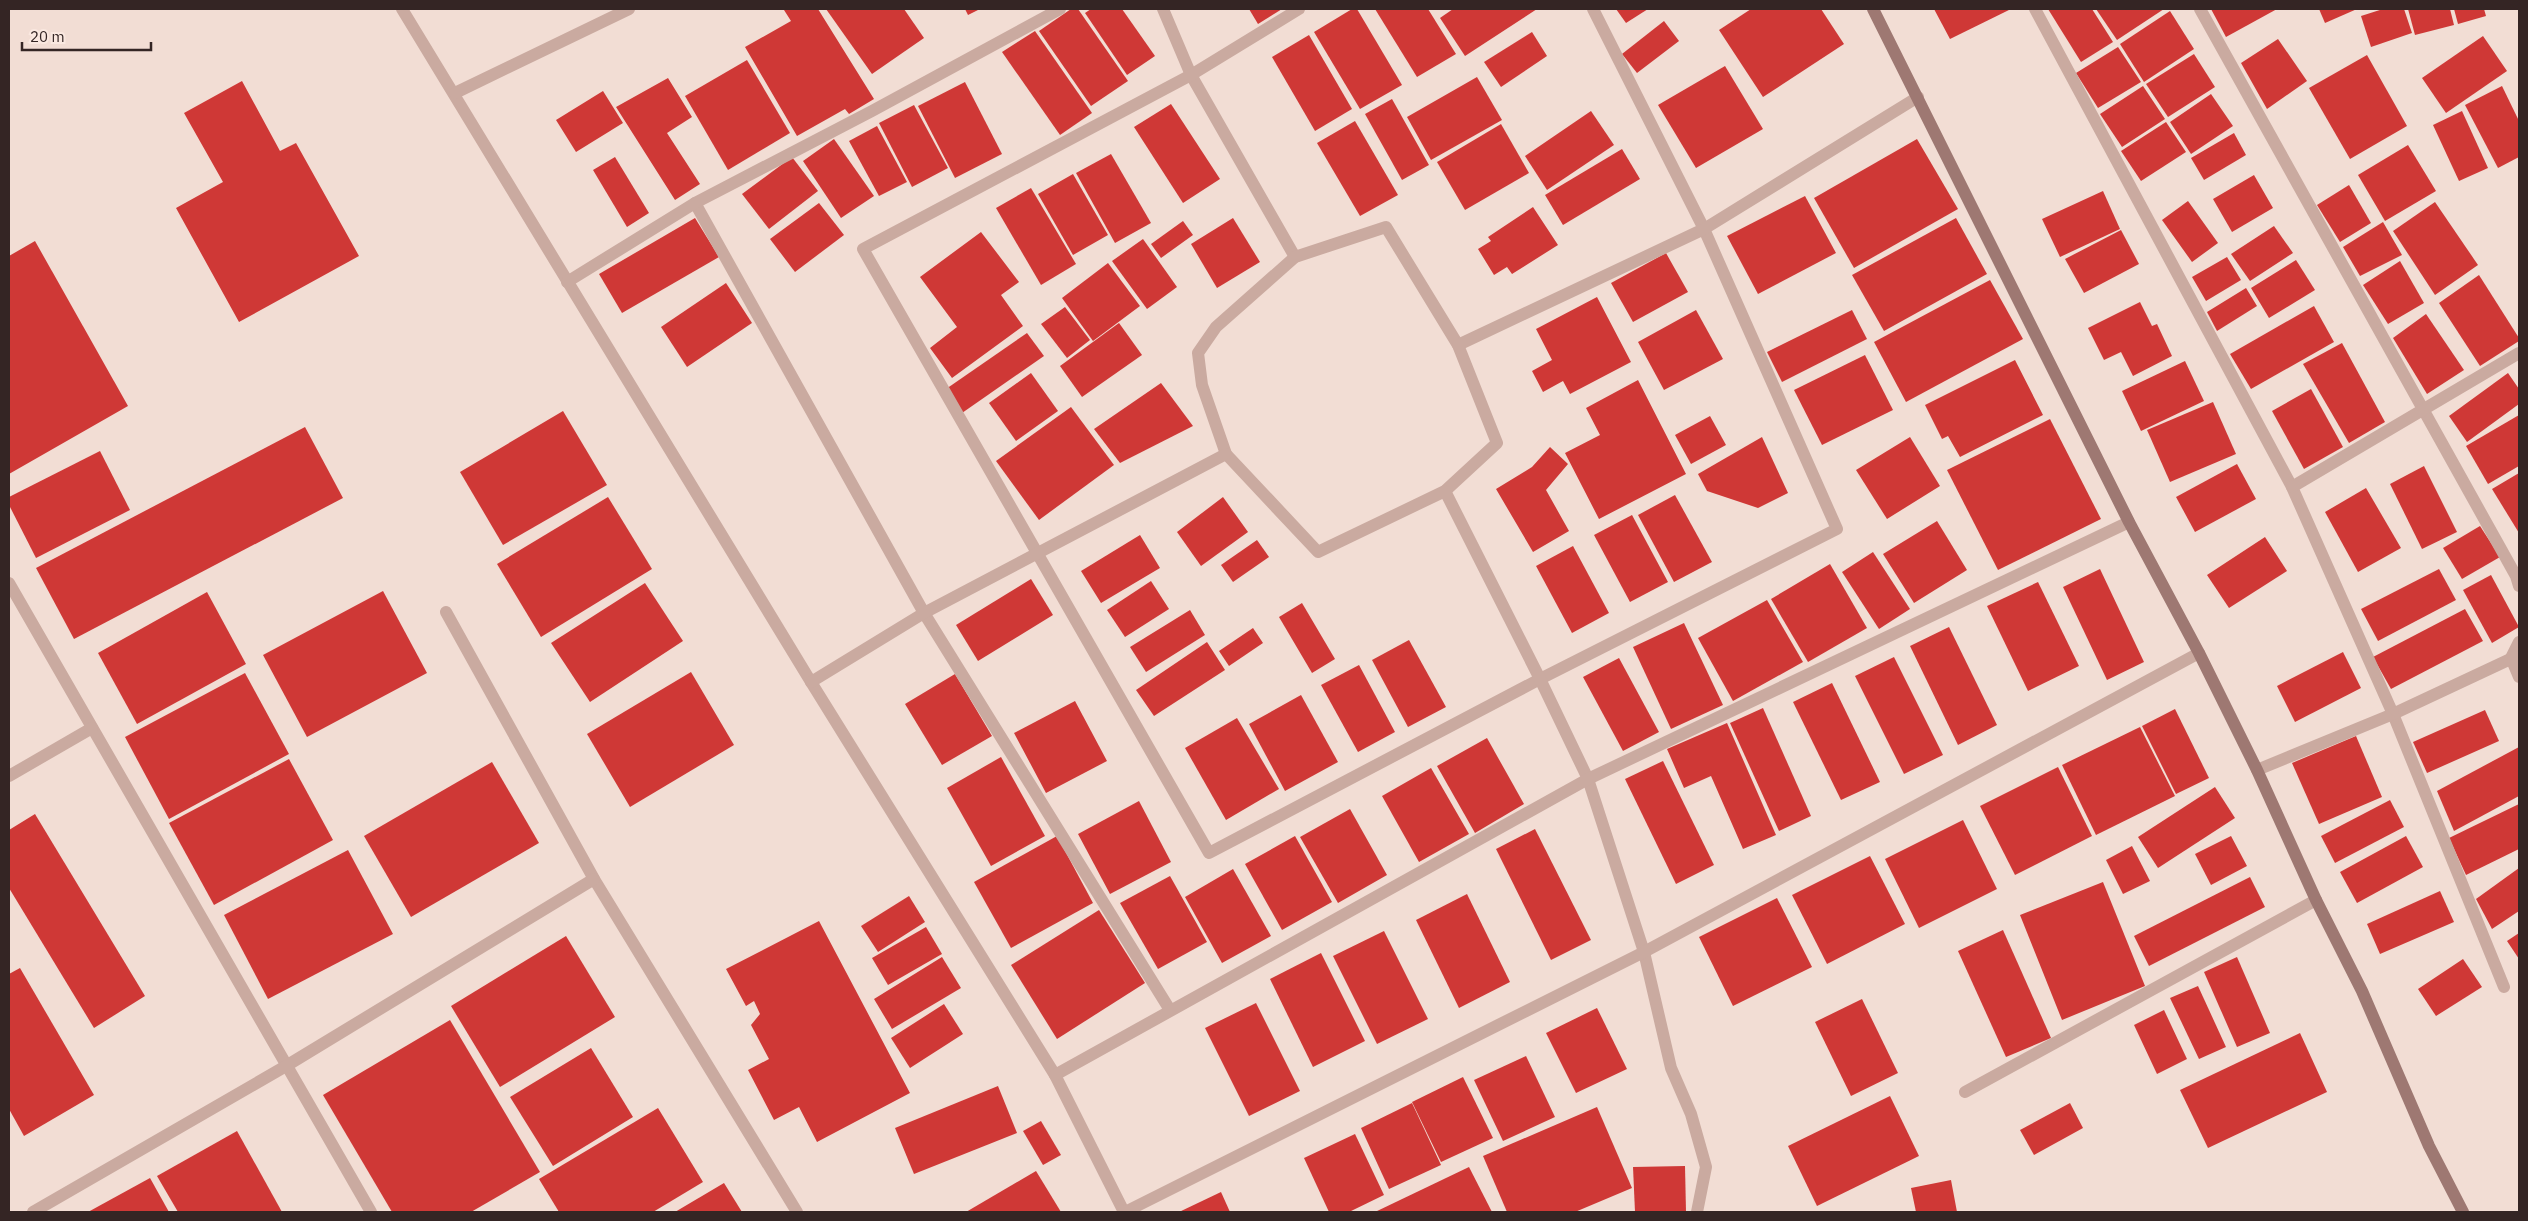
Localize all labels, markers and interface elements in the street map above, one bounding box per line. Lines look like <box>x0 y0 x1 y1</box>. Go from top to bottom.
scale bar <box>22 20 151 52</box>
text: 20 m <box>30 27 65 46</box>

